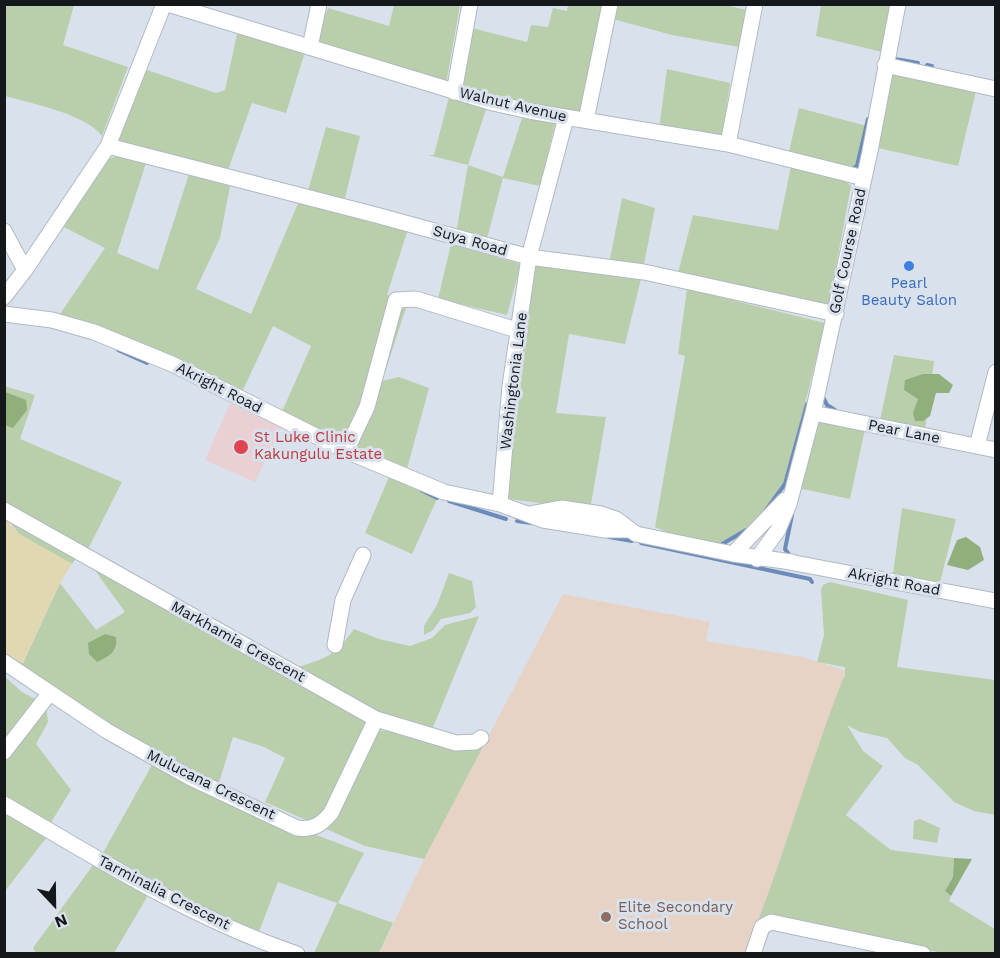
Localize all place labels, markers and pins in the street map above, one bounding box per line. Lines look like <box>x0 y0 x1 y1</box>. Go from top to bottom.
marker: Pearl Beauty Salon <box>902 259 916 273</box>
place label: Pearl Beauty Salon <box>861 275 957 310</box>
place label: St Luke Clinic Kakungulu Estate <box>254 429 382 464</box>
marker: St Luke Clinic Kakungulu Estate <box>232 438 250 456</box>
place label: Elite Secondary School <box>618 899 733 934</box>
marker: Elite Secondary School <box>599 910 613 924</box>

